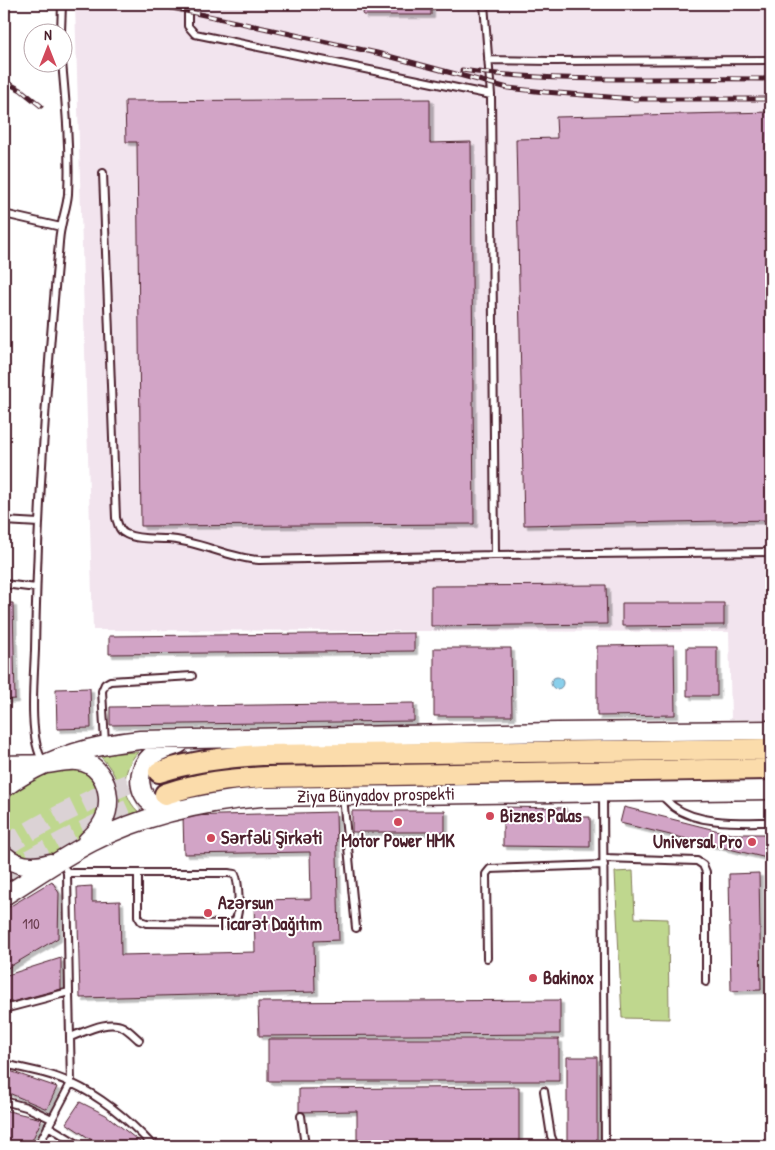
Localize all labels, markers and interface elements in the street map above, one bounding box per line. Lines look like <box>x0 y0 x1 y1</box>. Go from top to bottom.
north arrow <box>22 22 72 72</box>
text: N <box>44 25 52 44</box>
street label: Ziya Bünyadov prospekti <box>297 781 455 808</box>
place label: Biznes Palas <box>500 803 582 828</box>
marker: Biznes Palas <box>484 810 496 822</box>
marker: Motor Power HMK <box>392 816 404 828</box>
place label: Sərfəli Şirkəti <box>221 825 323 850</box>
place label: Motor Power HMK <box>341 828 455 853</box>
place label: Universal Pro <box>653 829 743 854</box>
marker: Sərfəli Şirkəti <box>205 832 217 844</box>
marker: Universal Pro <box>746 836 758 848</box>
place label: Azərsun Ticarət Dağıtım <box>217 890 322 937</box>
marker: Azərsun Ticarət Dağıtım <box>202 907 214 919</box>
house number: 110 <box>22 913 40 934</box>
place label: Bakinox <box>543 965 594 990</box>
marker: Bakinox <box>527 972 539 984</box>

